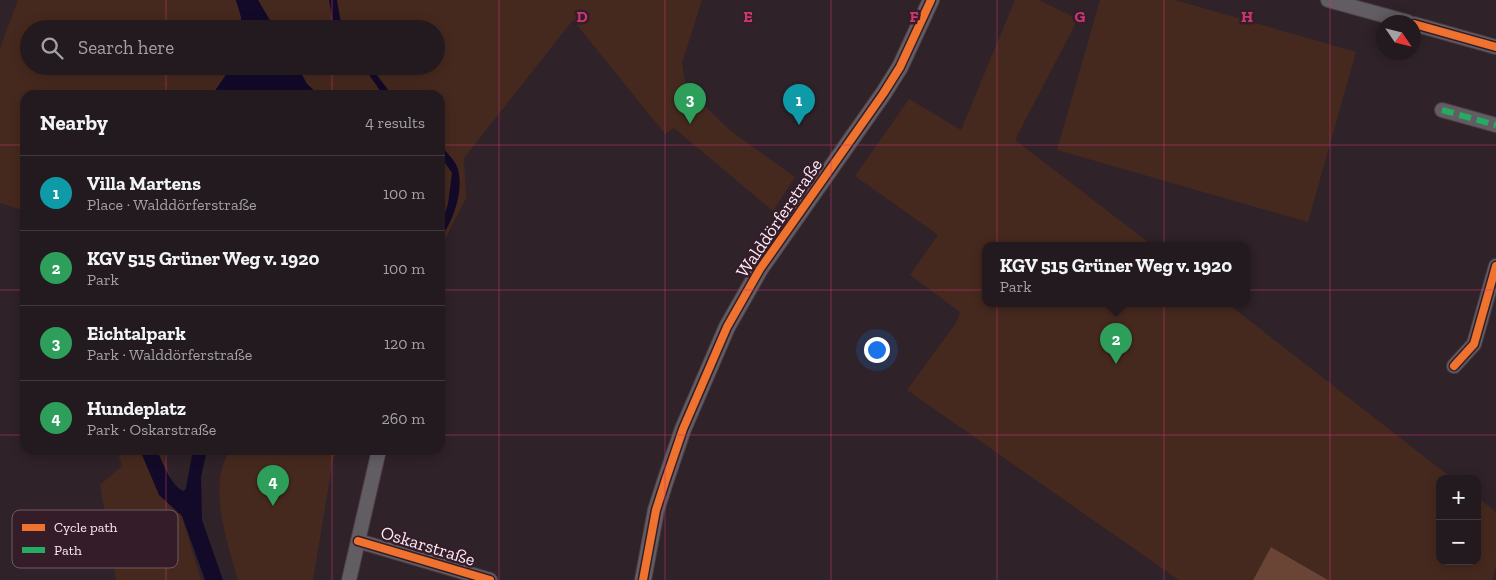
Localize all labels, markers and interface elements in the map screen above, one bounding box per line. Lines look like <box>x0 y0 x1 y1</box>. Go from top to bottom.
text: D <box>576 7 588 26</box>
text: E <box>743 7 753 26</box>
text: F <box>909 7 919 26</box>
text: G <box>1075 7 1086 26</box>
text: H <box>1241 7 1253 26</box>
north arrow <box>1376 15 1421 60</box>
search box <box>20 20 445 75</box>
icon: search <box>38 34 66 62</box>
text: Search here <box>78 36 174 59</box>
pin: 3 <box>674 83 706 124</box>
pin: 1 <box>783 84 815 125</box>
text: Nearby <box>40 110 108 135</box>
text: 4 results <box>365 113 425 132</box>
street label: Walddörferstraße <box>731 154 827 282</box>
text: Villa Martens <box>87 172 201 195</box>
text: 1 <box>53 184 59 203</box>
text: 100 m <box>383 184 425 203</box>
text: Place · Walddörferstraße <box>87 195 257 214</box>
popup <box>982 242 1250 307</box>
text: KGV 515 Grüner Weg v. 1920 <box>87 247 319 270</box>
text: KGV 515 Grüner Weg v. 1920 <box>1000 254 1232 277</box>
text: 2 <box>52 259 60 278</box>
text: 100 m <box>383 259 425 278</box>
text: Park <box>87 270 119 289</box>
text: Park <box>1000 277 1032 296</box>
text: Eichtalpark <box>87 322 186 345</box>
pin: 2 <box>1100 323 1132 364</box>
text: 3 <box>52 334 60 353</box>
text: 120 m <box>384 334 425 353</box>
your location <box>864 337 890 363</box>
text: Park · Walddörferstraße <box>87 345 252 364</box>
text: Hundeplatz <box>87 397 186 420</box>
text: 4 <box>51 409 61 428</box>
text: 260 m <box>382 409 425 428</box>
text: Park · Oskarstraße <box>87 420 216 439</box>
pin: 4 <box>257 465 289 506</box>
map controls <box>1436 475 1481 565</box>
button: + <box>1436 475 1481 520</box>
legend <box>12 510 178 568</box>
text: Cycle path <box>54 519 118 536</box>
button: − <box>1436 520 1481 565</box>
street label: Oskarstraße <box>378 521 478 571</box>
text: Path <box>54 542 82 559</box>

